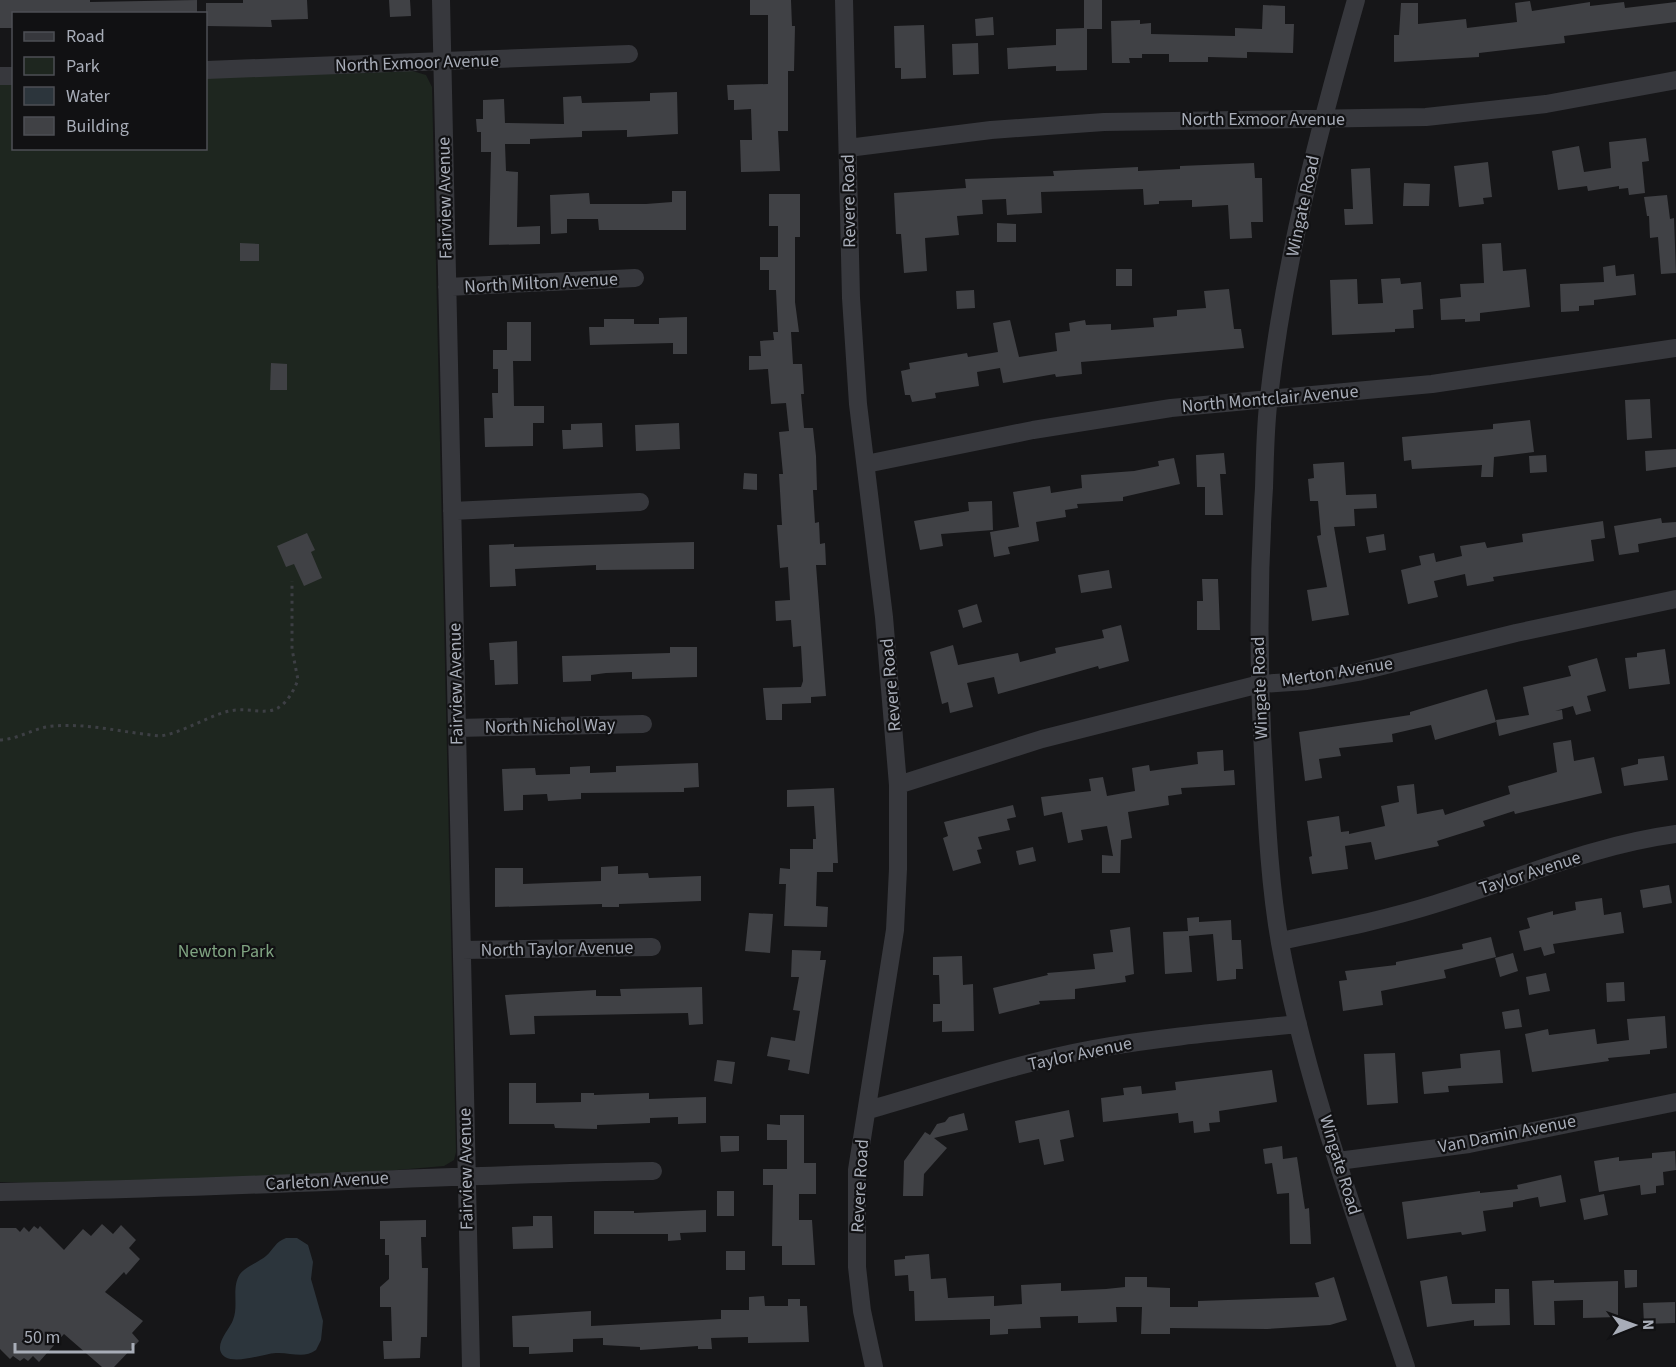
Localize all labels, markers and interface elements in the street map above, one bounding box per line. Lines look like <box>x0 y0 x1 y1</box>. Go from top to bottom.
legend <box>12 12 207 150</box>
text: Road <box>66 24 105 49</box>
street label: North Exmoor Avenue <box>335 48 499 78</box>
text: Park <box>66 54 100 79</box>
text: Water <box>66 84 110 109</box>
street label: North Exmoor Avenue <box>1181 107 1345 132</box>
text: Building <box>66 114 129 139</box>
street label: Fairview Avenue <box>431 137 459 259</box>
street label: Wingate Road <box>1280 153 1326 259</box>
street label: Revere Road <box>836 154 862 248</box>
street label: North Milton Avenue <box>464 266 618 300</box>
street label: North Montclair Avenue <box>1181 379 1359 419</box>
street label: Fairview Avenue <box>442 623 470 745</box>
street label: Wingate Road <box>1246 636 1274 740</box>
street label: Revere Road <box>874 637 908 733</box>
street label: Merton Avenue <box>1279 651 1395 693</box>
street label: North Nichol Way <box>485 712 616 740</box>
street label: Taylor Avenue <box>1476 845 1584 901</box>
street label: North Taylor Avenue <box>480 935 634 963</box>
park label: Newton Park <box>178 939 274 964</box>
street label: Taylor Avenue <box>1026 1031 1134 1077</box>
street label: Fairview Avenue <box>452 1108 480 1230</box>
street label: Van Damin Avenue <box>1436 1108 1578 1160</box>
street label: Wingate Road <box>1313 1112 1367 1218</box>
street label: Revere Road <box>845 1139 875 1233</box>
street label: Carleton Avenue <box>265 1165 389 1197</box>
north arrow <box>1604 1295 1664 1355</box>
scale bar <box>15 1316 134 1354</box>
text: N <box>1637 1319 1659 1330</box>
text: 50 m <box>24 1325 60 1350</box>

